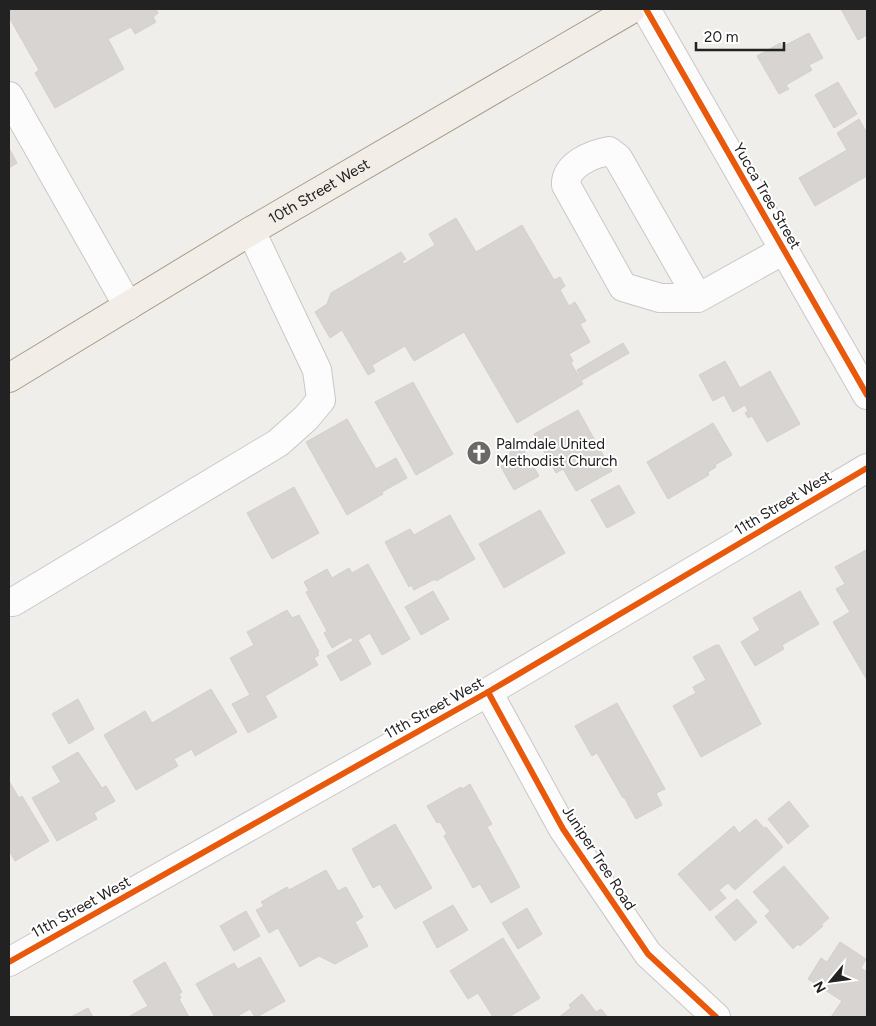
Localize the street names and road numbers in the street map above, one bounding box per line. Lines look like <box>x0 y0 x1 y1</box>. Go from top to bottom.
street label: Yucca Tree Street <box>729 140 805 252</box>
street label: 10th Street West <box>265 155 373 228</box>
street label: 11th Street West <box>731 467 835 539</box>
street label: 11th Street West <box>381 673 487 743</box>
street label: Juniper Tree Road <box>558 802 640 914</box>
street label: 11th Street West <box>28 872 134 942</box>

